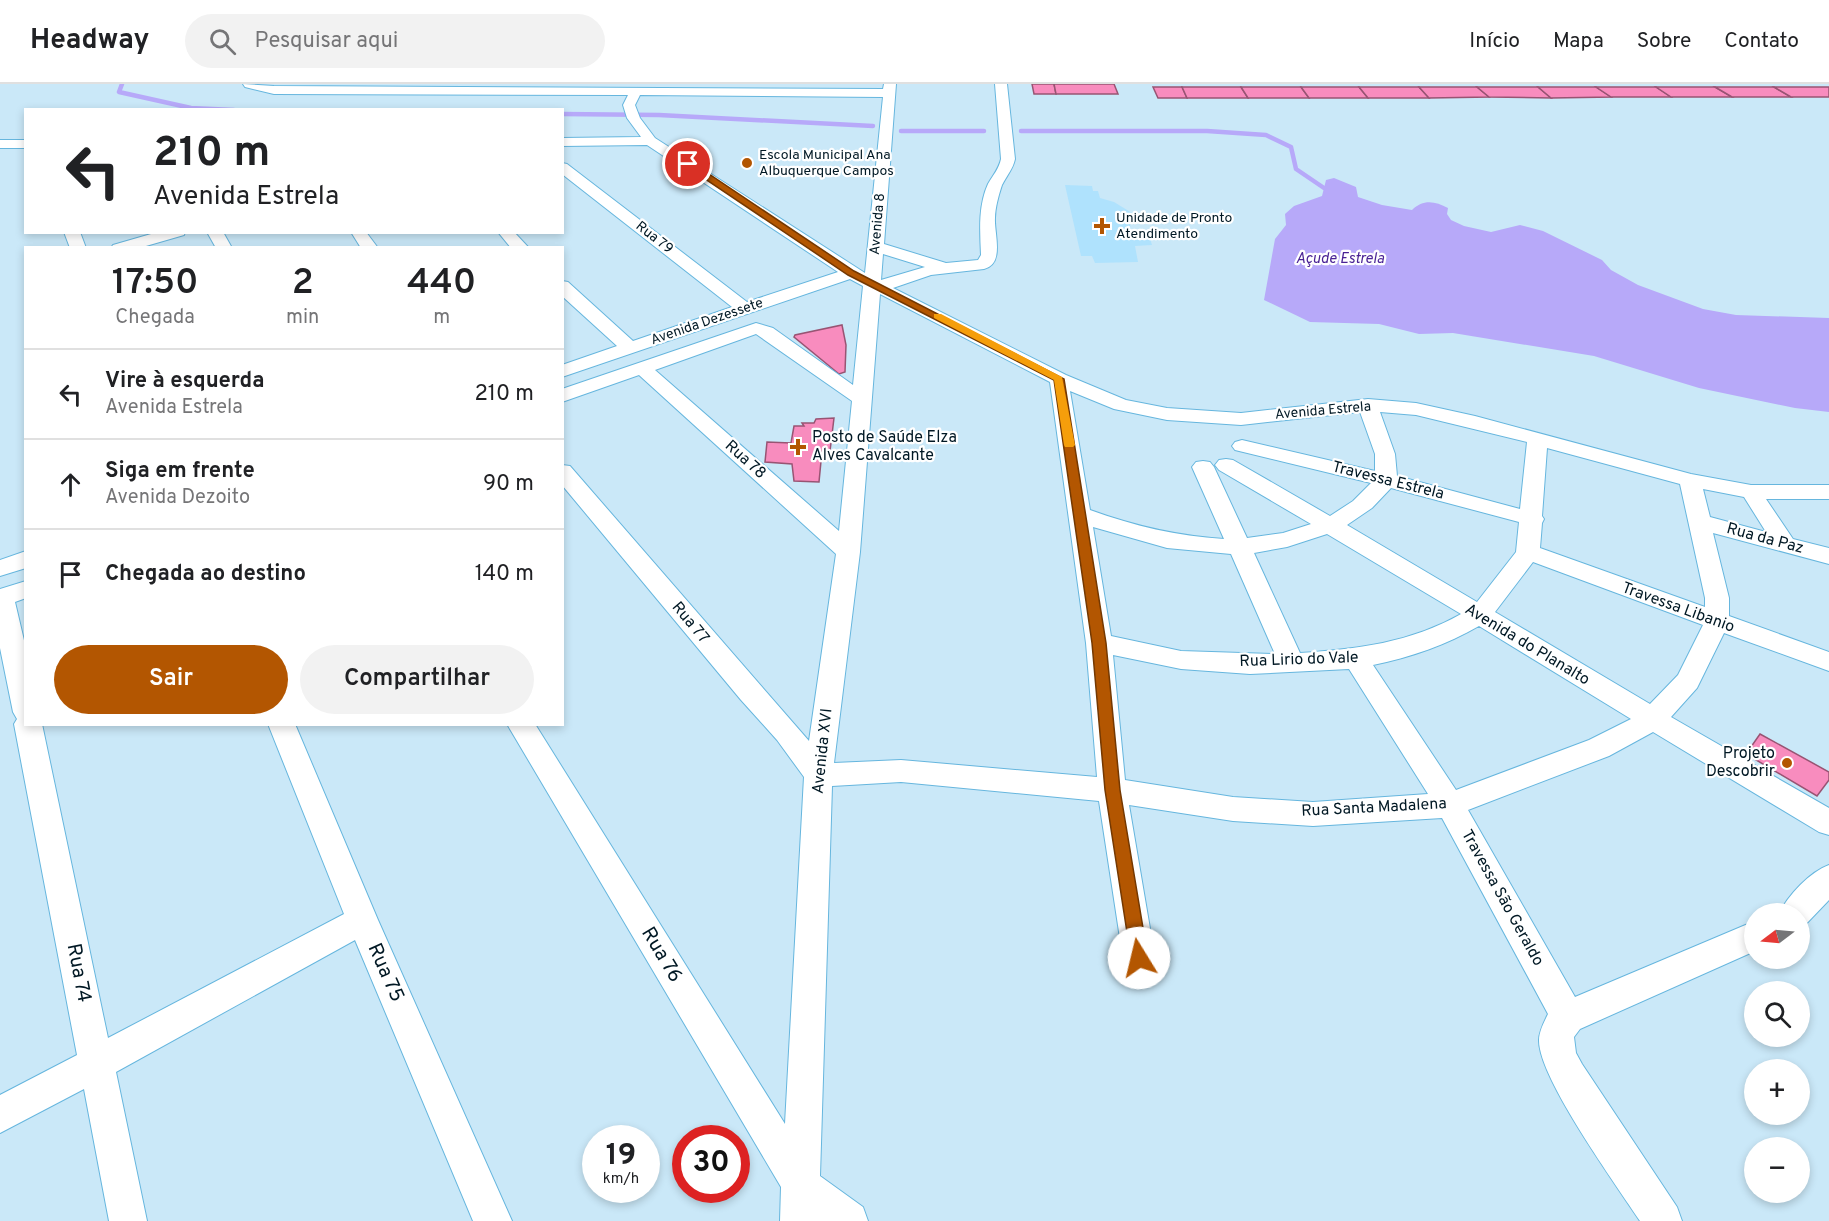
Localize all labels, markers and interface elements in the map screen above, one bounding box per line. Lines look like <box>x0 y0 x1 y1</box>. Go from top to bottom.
search box <box>185 14 605 68</box>
text: Headway <box>30 23 149 59</box>
icon: search <box>206 25 239 58</box>
text: Pesquisar aqui <box>254 28 398 55</box>
text: Início <box>1469 28 1520 55</box>
text: Mapa <box>1553 28 1604 55</box>
text: Sobre <box>1637 28 1691 55</box>
text: Contato <box>1724 28 1799 55</box>
text: 210 m <box>153 128 270 181</box>
icon: left <box>54 132 132 210</box>
pin <box>662 138 713 189</box>
icon: arrive <box>671 147 704 180</box>
place label: Escola Municipal Ana Albuquerque Campos <box>759 147 894 180</box>
marker: Escola Municipal Ana Albuquerque Campos <box>740 156 754 170</box>
text: Avenida Estrela <box>153 180 339 214</box>
street label: Avenida 8 <box>867 192 889 256</box>
place label: Unidade de Pronto Atendimento <box>1116 210 1232 243</box>
marker: Unidade de Pronto Atendimento <box>1093 217 1111 235</box>
street label: Rua 79 <box>632 218 676 258</box>
water label: Açude Estrela <box>1296 250 1385 269</box>
text: 17:50 <box>112 261 198 307</box>
text: 2 <box>292 261 314 307</box>
text: 440 <box>407 261 476 307</box>
street label: Avenida Dezessete <box>649 295 765 349</box>
text: Chegada <box>115 305 195 331</box>
text: min <box>286 305 319 331</box>
text: m <box>433 305 450 331</box>
text: Vire à esquerda <box>105 368 264 395</box>
icon: left <box>54 378 87 411</box>
text: 210 m <box>474 381 534 408</box>
text: Avenida Estrela <box>105 395 243 421</box>
street label: Avenida Estrela <box>1274 398 1372 424</box>
place label: Posto de Saúde Elza Alves Cavalcante <box>812 428 957 466</box>
street label: Rua 78 <box>720 436 770 484</box>
marker: Posto de Saúde Elza Alves Cavalcante <box>789 438 807 456</box>
street label: Travessa Estrela <box>1330 457 1446 505</box>
text: Siga em frente <box>105 458 255 485</box>
icon: ahead <box>54 468 87 501</box>
text: 90 m <box>483 471 534 498</box>
text: Avenida Dezoito <box>105 485 250 511</box>
street label: Rua da Paz <box>1724 519 1806 559</box>
icon: arrive <box>54 558 87 591</box>
text: Chegada ao destino <box>105 561 306 588</box>
text: 140 m <box>475 561 534 588</box>
street label: Travessa Libanio <box>1619 578 1737 638</box>
street label: Rua 77 <box>667 598 713 648</box>
street label: Avenida do Planalto <box>1461 600 1593 690</box>
button: Sair <box>54 645 288 714</box>
button: Compartilhar <box>300 645 534 714</box>
street label: Rua Lirio do Vale <box>1239 648 1359 672</box>
street label: Avenida XVI <box>809 707 837 795</box>
place label: Projeto Descobrir <box>1706 744 1775 782</box>
marker: Projeto Descobrir <box>1780 756 1794 770</box>
street label: Rua Santa Madalena <box>1301 794 1447 822</box>
street label: Travessa São Geraldo <box>1456 826 1548 970</box>
north arrow <box>1744 903 1810 969</box>
map controls <box>1744 903 1810 1203</box>
street label: Rua 76 <box>634 923 688 987</box>
position arrow <box>1107 926 1171 990</box>
street label: Rua 75 <box>361 940 409 1006</box>
street label: Rua 74 <box>60 941 96 1005</box>
button: search <box>1744 981 1810 1047</box>
button: + <box>1744 1059 1810 1125</box>
speed limit sign: 30 <box>672 1125 750 1203</box>
button: − <box>1744 1137 1810 1203</box>
text: 19 <box>606 1138 636 1175</box>
text: km/h <box>603 1170 639 1189</box>

